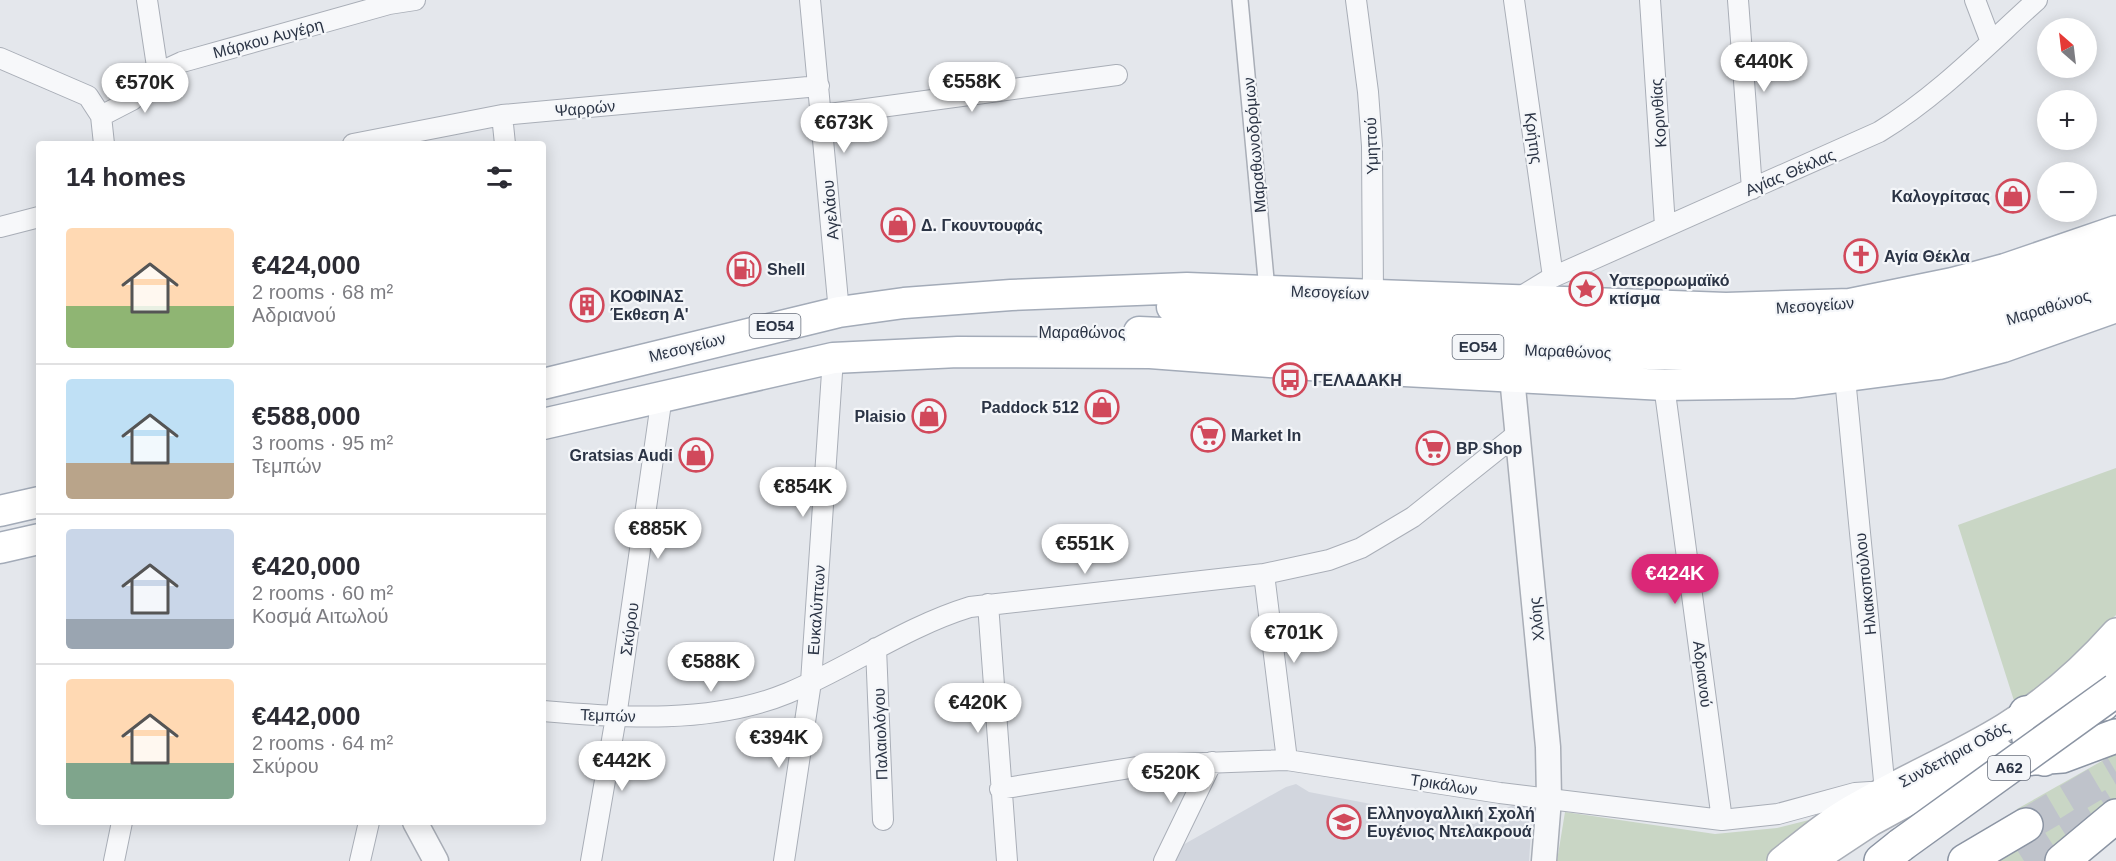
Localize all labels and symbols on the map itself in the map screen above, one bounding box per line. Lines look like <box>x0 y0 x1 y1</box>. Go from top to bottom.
street label: Μάρκου Αυγέρη <box>211 16 325 61</box>
north arrow <box>2037 18 2097 78</box>
pin: €440K <box>1722 42 1806 93</box>
pin: €558K <box>930 62 1014 113</box>
pin: €570K <box>103 63 187 114</box>
street label: Μαραθωνοδρόμων <box>1240 77 1269 213</box>
street label: Κορινθίας <box>1648 77 1669 148</box>
street label: Ψαρρών <box>554 97 616 120</box>
pin: €673K <box>802 103 886 154</box>
street label: Κρήτης <box>1521 111 1546 165</box>
street label: Υμηττού <box>1362 117 1381 175</box>
street label: Αγίας Θέκλας <box>1743 146 1838 199</box>
shop icon: Καλογρίτσας <box>1995 178 2031 214</box>
street label: Αγελάου <box>819 179 842 241</box>
place label: Καλογρίτσας <box>1891 188 1990 206</box>
shop icon: Δ. Γκουντουφάς <box>880 207 916 243</box>
place label: Δ. Γκουντουφάς <box>921 217 1043 235</box>
church icon: Αγία Θέκλα <box>1843 238 1879 274</box>
place label: Αγία Θέκλα <box>1884 248 1970 265</box>
fuel station icon: Shell <box>726 251 762 287</box>
place label: Shell <box>767 261 805 278</box>
place icon: Υστερορωμαϊκό κτίσμα <box>1568 271 1604 307</box>
place label: Υστερορωμαϊκό κτίσμα <box>1609 272 1730 307</box>
street label: Μεσογείων <box>1290 283 1369 302</box>
building icon: ΚΟΦΙΝΑΣ Έκθεση Α' <box>569 287 605 323</box>
street label: Μαραθώνος <box>2004 287 2092 328</box>
place label: ΚΟΦΙΝΑΣ Έκθεση Α' <box>610 288 689 323</box>
street label: Μεσογείων <box>1775 294 1855 317</box>
road number: ΕΟ54 <box>750 314 800 338</box>
street label: Μαραθώνος <box>1039 324 1126 341</box>
street label: Μεσογείων <box>647 330 727 365</box>
road number: ΕΟ54 <box>1452 335 1504 359</box>
street label: Μαραθώνος <box>1524 341 1612 362</box>
bus stop icon: ΓΕΛΑΔΑΚΗ <box>1272 362 1308 398</box>
place label: ΓΕΛΑΔΑΚΗ <box>1313 372 1402 389</box>
shop icon: Paddock 512 <box>1084 389 1120 425</box>
shop icon: Plaisio <box>911 398 947 434</box>
place label: Paddock 512 <box>981 399 1079 416</box>
place label: Plaisio <box>854 408 906 425</box>
supermarket icon: Market In <box>1190 417 1226 453</box>
place label: Market In <box>1231 427 1301 444</box>
supermarket icon: BP Shop <box>1415 430 1451 466</box>
shop icon: Gratsias Audi <box>678 437 714 473</box>
place label: BP Shop <box>1456 440 1523 457</box>
place label: Gratsias Audi <box>570 447 673 464</box>
pin: €854K <box>761 467 845 518</box>
pin: €885K <box>616 509 700 560</box>
pin: €551K <box>1043 524 1127 575</box>
street label: Ηλιακοπούλου <box>1852 532 1879 636</box>
pin: €424K <box>1633 554 1717 605</box>
street label: Ευκαλύπτων <box>805 564 828 656</box>
street label: Χλόης <box>1526 596 1547 642</box>
street label: Σκύρου <box>617 601 642 657</box>
pin: €701K <box>1252 613 1336 664</box>
street label: Αδριανού <box>1690 640 1715 708</box>
pin: €588K <box>669 642 753 693</box>
pin: €420K <box>936 683 1020 734</box>
street label: Παλαιολόγου <box>870 688 891 780</box>
street label: Τεμπών <box>580 706 636 725</box>
pin: €394K <box>737 718 821 769</box>
street label: Συνδετήρια Οδός <box>1896 718 2012 791</box>
pin: €442K <box>580 741 664 792</box>
pin: €520K <box>1129 753 1213 804</box>
road number: Α62 <box>1988 756 2030 780</box>
street label: Τρικάλων <box>1409 771 1479 798</box>
school or university icon: Ελληνογαλλική Σχολή Ευγένιος Ντελακρουά <box>1326 804 1362 840</box>
place label: Ελληνογαλλική Σχολή Ευγένιος Ντελακρουά <box>1367 805 1535 841</box>

